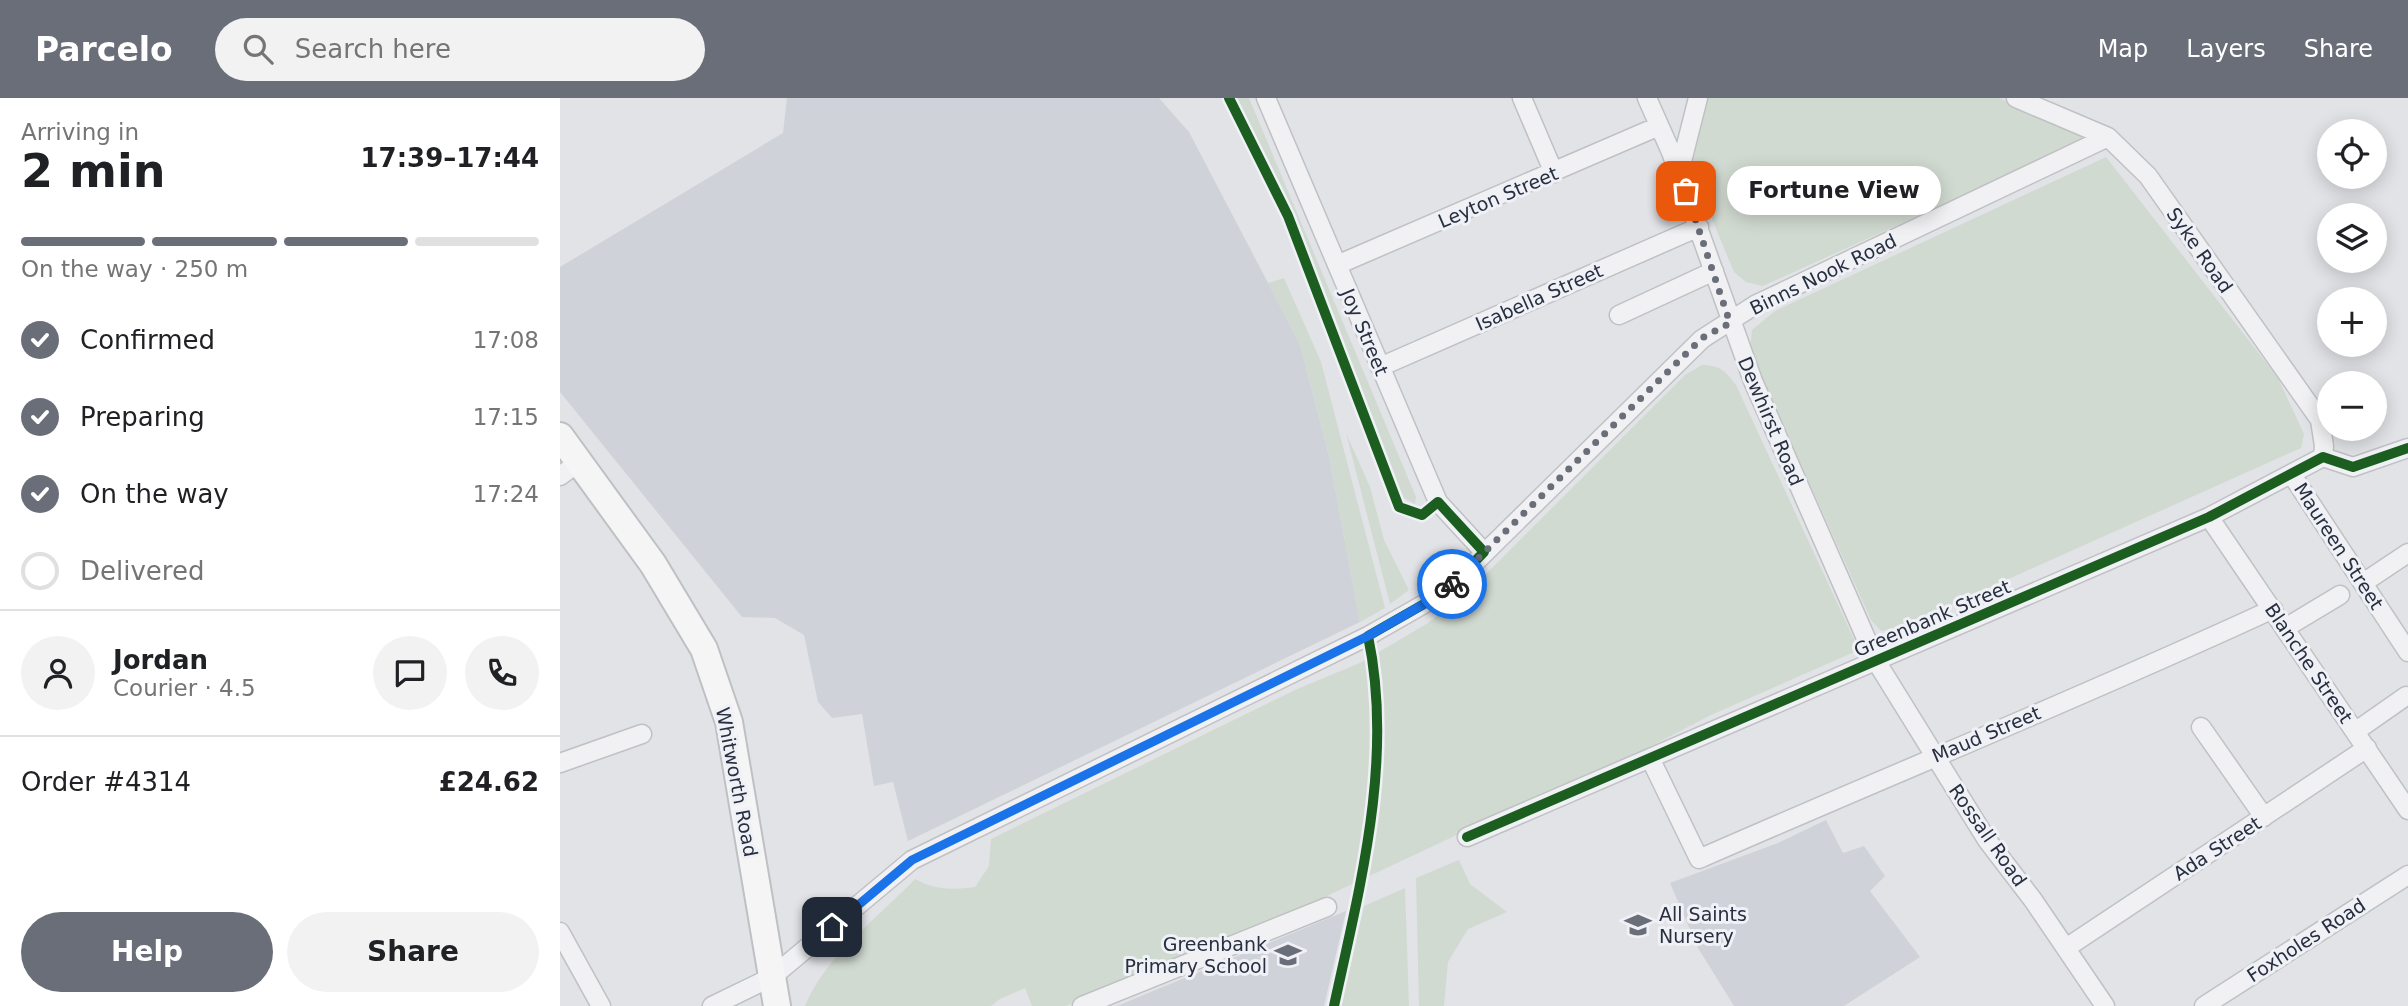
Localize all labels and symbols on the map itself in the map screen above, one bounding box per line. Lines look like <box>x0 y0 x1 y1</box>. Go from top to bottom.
pin <box>1656 161 1716 221</box>
street label: Leyton Street <box>1435 162 1561 232</box>
callout: Fortune View <box>1728 166 1942 216</box>
street label: Syke Road <box>2163 203 2237 297</box>
street label: Binns Nook Road <box>1746 229 1900 319</box>
street label: Isabella Street <box>1472 259 1606 335</box>
street label: Joy Street <box>1336 284 1393 379</box>
street label: Dewhirst Road <box>1734 353 1808 489</box>
street label: Maureen Street <box>2290 479 2388 613</box>
courier <box>1417 549 1487 619</box>
street label: Greenbank Street <box>1850 575 2014 661</box>
street label: Blanche Street <box>2261 599 2357 727</box>
street label: Maud Street <box>1928 701 2044 767</box>
street label: Whitworth Road <box>712 705 762 859</box>
street label: Rossall Road <box>1945 780 2031 890</box>
street label: Ada Street <box>2169 812 2265 884</box>
street label: Foxholes Road <box>2243 894 2369 986</box>
pin <box>802 897 862 957</box>
place label: All Saints Nursery <box>1659 903 1747 947</box>
school or university icon: All Saints Nursery <box>1623 910 1653 940</box>
place label: Greenbank Primary School <box>1124 933 1267 977</box>
school or university icon: Greenbank Primary School <box>1273 940 1303 970</box>

